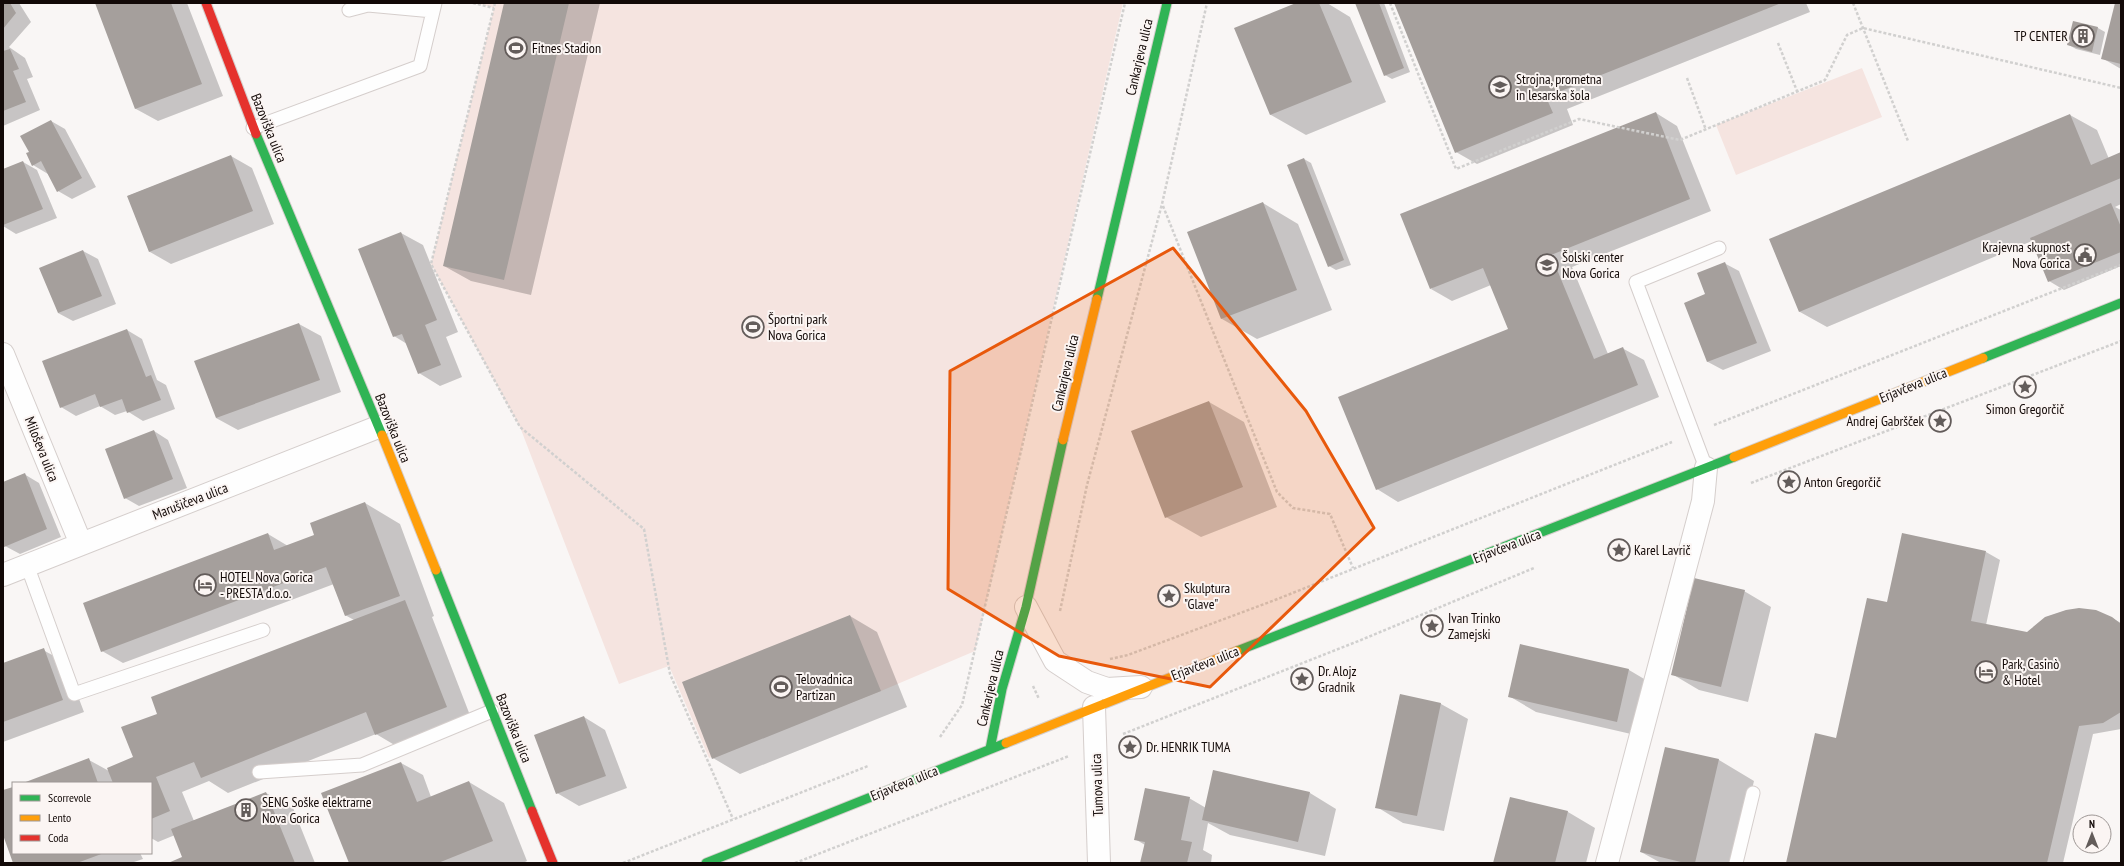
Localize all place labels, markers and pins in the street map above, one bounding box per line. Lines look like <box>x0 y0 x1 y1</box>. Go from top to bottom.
building icon: TP CENTER <box>2070 23 2096 49</box>
place label: TP CENTER <box>2014 27 2068 45</box>
sports icon: Fitnes Stadion <box>503 35 529 61</box>
place label: Fitnes Stadion <box>532 39 601 57</box>
place label: Strojna, prometna in lesarska šola <box>1516 70 1602 104</box>
school or university icon: Strojna, prometna in lesarska šola <box>1487 74 1513 100</box>
place label: Krajevna skupnost Nova Gorica <box>1982 238 2070 272</box>
public building icon: Krajevna skupnost Nova Gorica <box>2072 242 2098 268</box>
place label: Šolski center Nova Gorica <box>1562 248 1624 282</box>
school or university icon: Šolski center Nova Gorica <box>1534 252 1560 278</box>
place label: Športni park Nova Gorica <box>768 310 828 344</box>
sports icon: Športni park Nova Gorica <box>740 314 766 340</box>
place icon: Simon Gregorčič <box>2012 374 2038 400</box>
place label: Simon Gregorčič <box>1986 400 2064 418</box>
place icon: Andrej Gabršček <box>1927 408 1953 434</box>
place label: Andrej Gabršček <box>1846 412 1925 430</box>
place icon: Anton Gregorčič <box>1776 469 1802 495</box>
place label: Anton Gregorčič <box>1804 473 1881 491</box>
place icon: Karel Lavrič <box>1606 537 1632 563</box>
place label: Karel Lavrič <box>1634 541 1691 559</box>
place label: HOTEL Nova Gorica - PRESTA d.o.o. <box>220 568 313 602</box>
hotel icon: HOTEL Nova Gorica - PRESTA d.o.o. <box>192 572 218 598</box>
place label: Skulptura "Glave" <box>1184 579 1230 613</box>
place icon: Skulptura "Glave" <box>1156 583 1182 609</box>
place label: Ivan Trinko Zamejski <box>1448 609 1500 643</box>
place icon: Ivan Trinko Zamejski <box>1419 613 1445 639</box>
place label: Park, Casinò & Hotel <box>2002 655 2059 689</box>
hotel icon: Park, Casinò & Hotel <box>1973 659 1999 685</box>
place label: Dr. Alojz Gradnik <box>1318 662 1357 696</box>
place icon: Dr. Alojz Gradnik <box>1289 666 1315 692</box>
place label: Telovadnica Partizan <box>796 670 853 704</box>
sports icon: Telovadnica Partizan <box>768 674 794 700</box>
place icon: Dr. HENRIK TUMA <box>1117 734 1143 760</box>
place label: Dr. HENRIK TUMA <box>1146 738 1231 756</box>
place label: SENG Soške elektrarne Nova Gorica <box>262 793 372 827</box>
building icon: SENG Soške elektrarne Nova Gorica <box>233 797 259 823</box>

